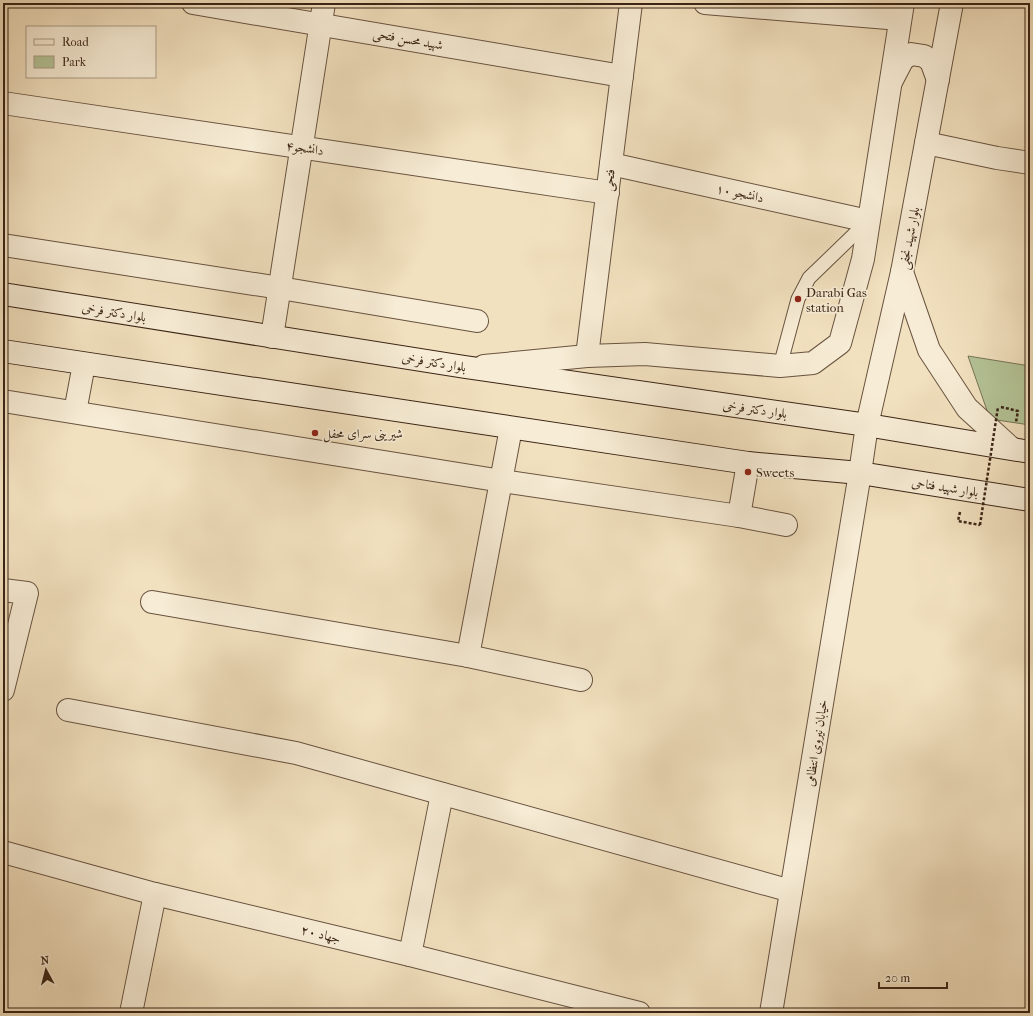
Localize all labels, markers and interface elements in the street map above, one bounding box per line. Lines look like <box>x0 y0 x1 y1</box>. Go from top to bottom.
street label: شهید محسن فتحی <box>371 25 444 55</box>
legend <box>26 26 156 78</box>
text: Road <box>62 35 89 49</box>
text: Park <box>62 55 87 69</box>
street label: دانشجو۴ <box>285 138 325 159</box>
street label: فتحی <box>600 168 620 192</box>
street label: دانشجو ۱۰ <box>715 181 765 206</box>
street label: بلوار شهید نجفی <box>896 205 925 271</box>
place label: Darabi Gas station <box>806 285 867 315</box>
marker: Darabi Gas station <box>793 294 803 304</box>
street label: بلوار دکتر فرخی <box>81 300 147 325</box>
street label: بلوار دکتر فرخی <box>401 350 467 375</box>
street label: بلوار دکتر فرخی <box>722 397 788 422</box>
place label: شیرینی سرای محفل <box>323 426 403 443</box>
marker: شیرینی سرای محفل <box>310 428 320 438</box>
place label: Sweets <box>756 465 794 480</box>
marker: Sweets <box>743 467 753 477</box>
street label: بلوار شهید فتاحی <box>910 474 979 501</box>
street label: خیابان نیروی انتظامی <box>802 698 831 788</box>
street label: جهاد ۲۰ <box>300 922 342 946</box>
north arrow <box>26 950 66 990</box>
text: N <box>40 954 50 968</box>
scale bar <box>879 964 947 990</box>
text: 20 m <box>885 971 910 985</box>

